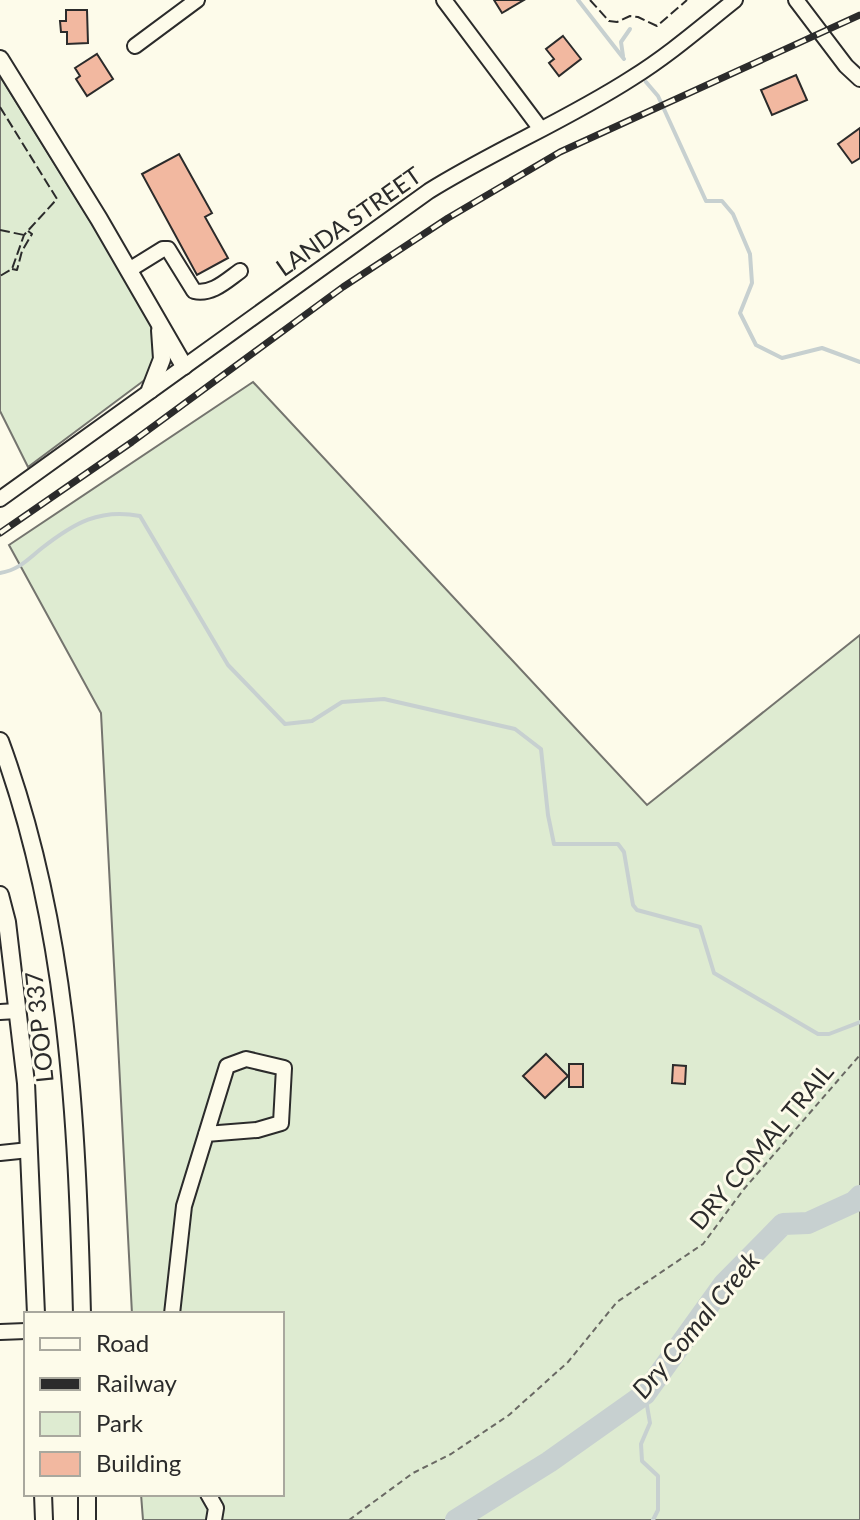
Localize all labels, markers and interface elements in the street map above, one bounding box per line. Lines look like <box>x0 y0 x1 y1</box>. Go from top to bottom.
street label: LANDA STREET <box>270 160 426 282</box>
street label: LOOP 337 <box>18 970 59 1084</box>
street label: DRY COMAL TRAIL <box>683 1057 839 1235</box>
water label: Dry Comal Creek <box>625 1244 766 1404</box>
legend <box>24 1312 284 1496</box>
text: Road <box>96 1328 149 1357</box>
text: Railway <box>96 1368 178 1397</box>
text: Park <box>96 1408 144 1437</box>
text: Building <box>96 1448 181 1477</box>

